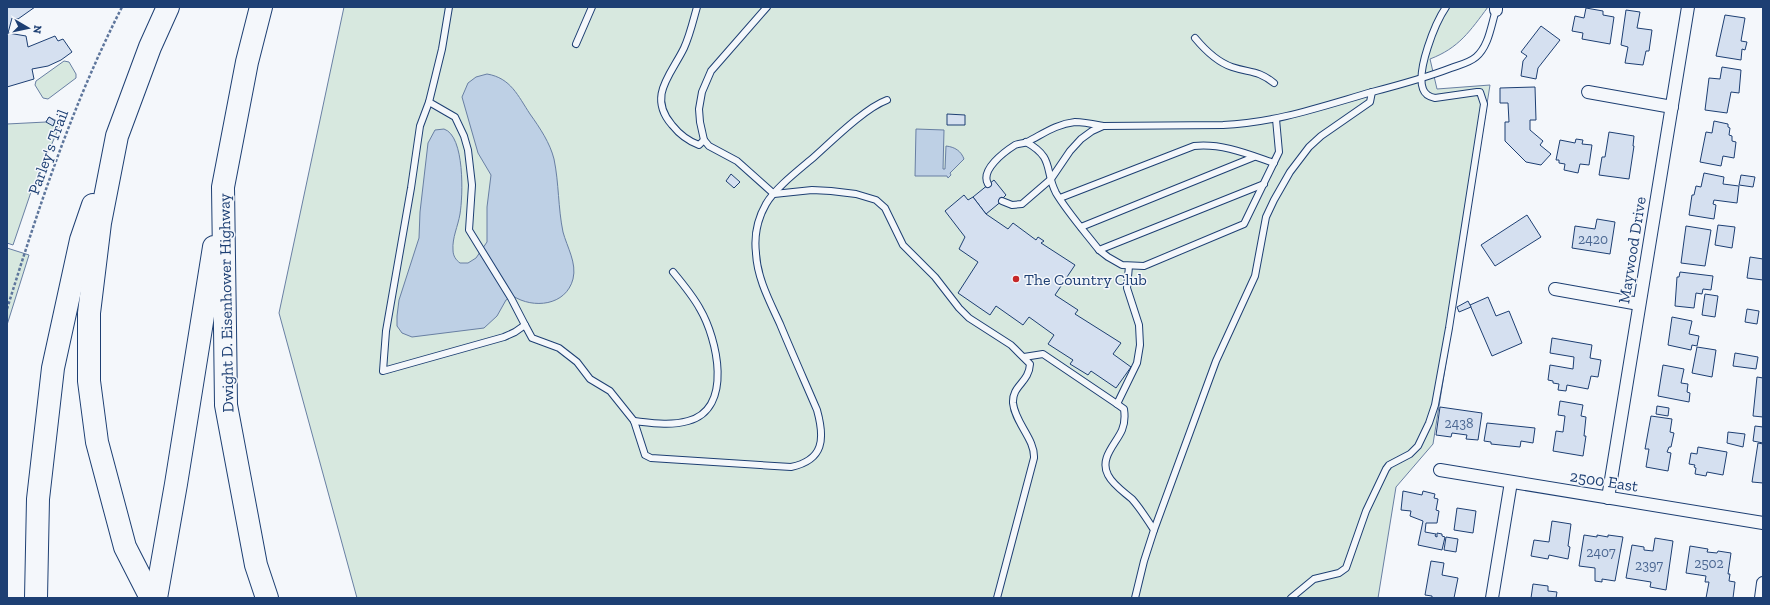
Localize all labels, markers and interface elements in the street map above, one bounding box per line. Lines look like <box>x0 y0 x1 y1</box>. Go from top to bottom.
north arrow <box>8 8 48 48</box>
text: N <box>30 24 44 35</box>
street label: Parley's Trail <box>24 107 72 197</box>
street label: Dwight D. Eisenhower Highway <box>215 192 237 413</box>
street label: Maywood Drive <box>1614 195 1650 305</box>
house number: 2420 <box>1578 231 1608 248</box>
place label: The Country Club <box>1024 270 1147 289</box>
marker: The Country Club <box>1011 274 1021 284</box>
house number: 2438 <box>1444 415 1474 432</box>
street label: 2500 East <box>1569 466 1639 496</box>
house number: 2407 <box>1586 544 1616 561</box>
house number: 2502 <box>1694 555 1724 572</box>
house number: 2397 <box>1635 557 1663 574</box>

